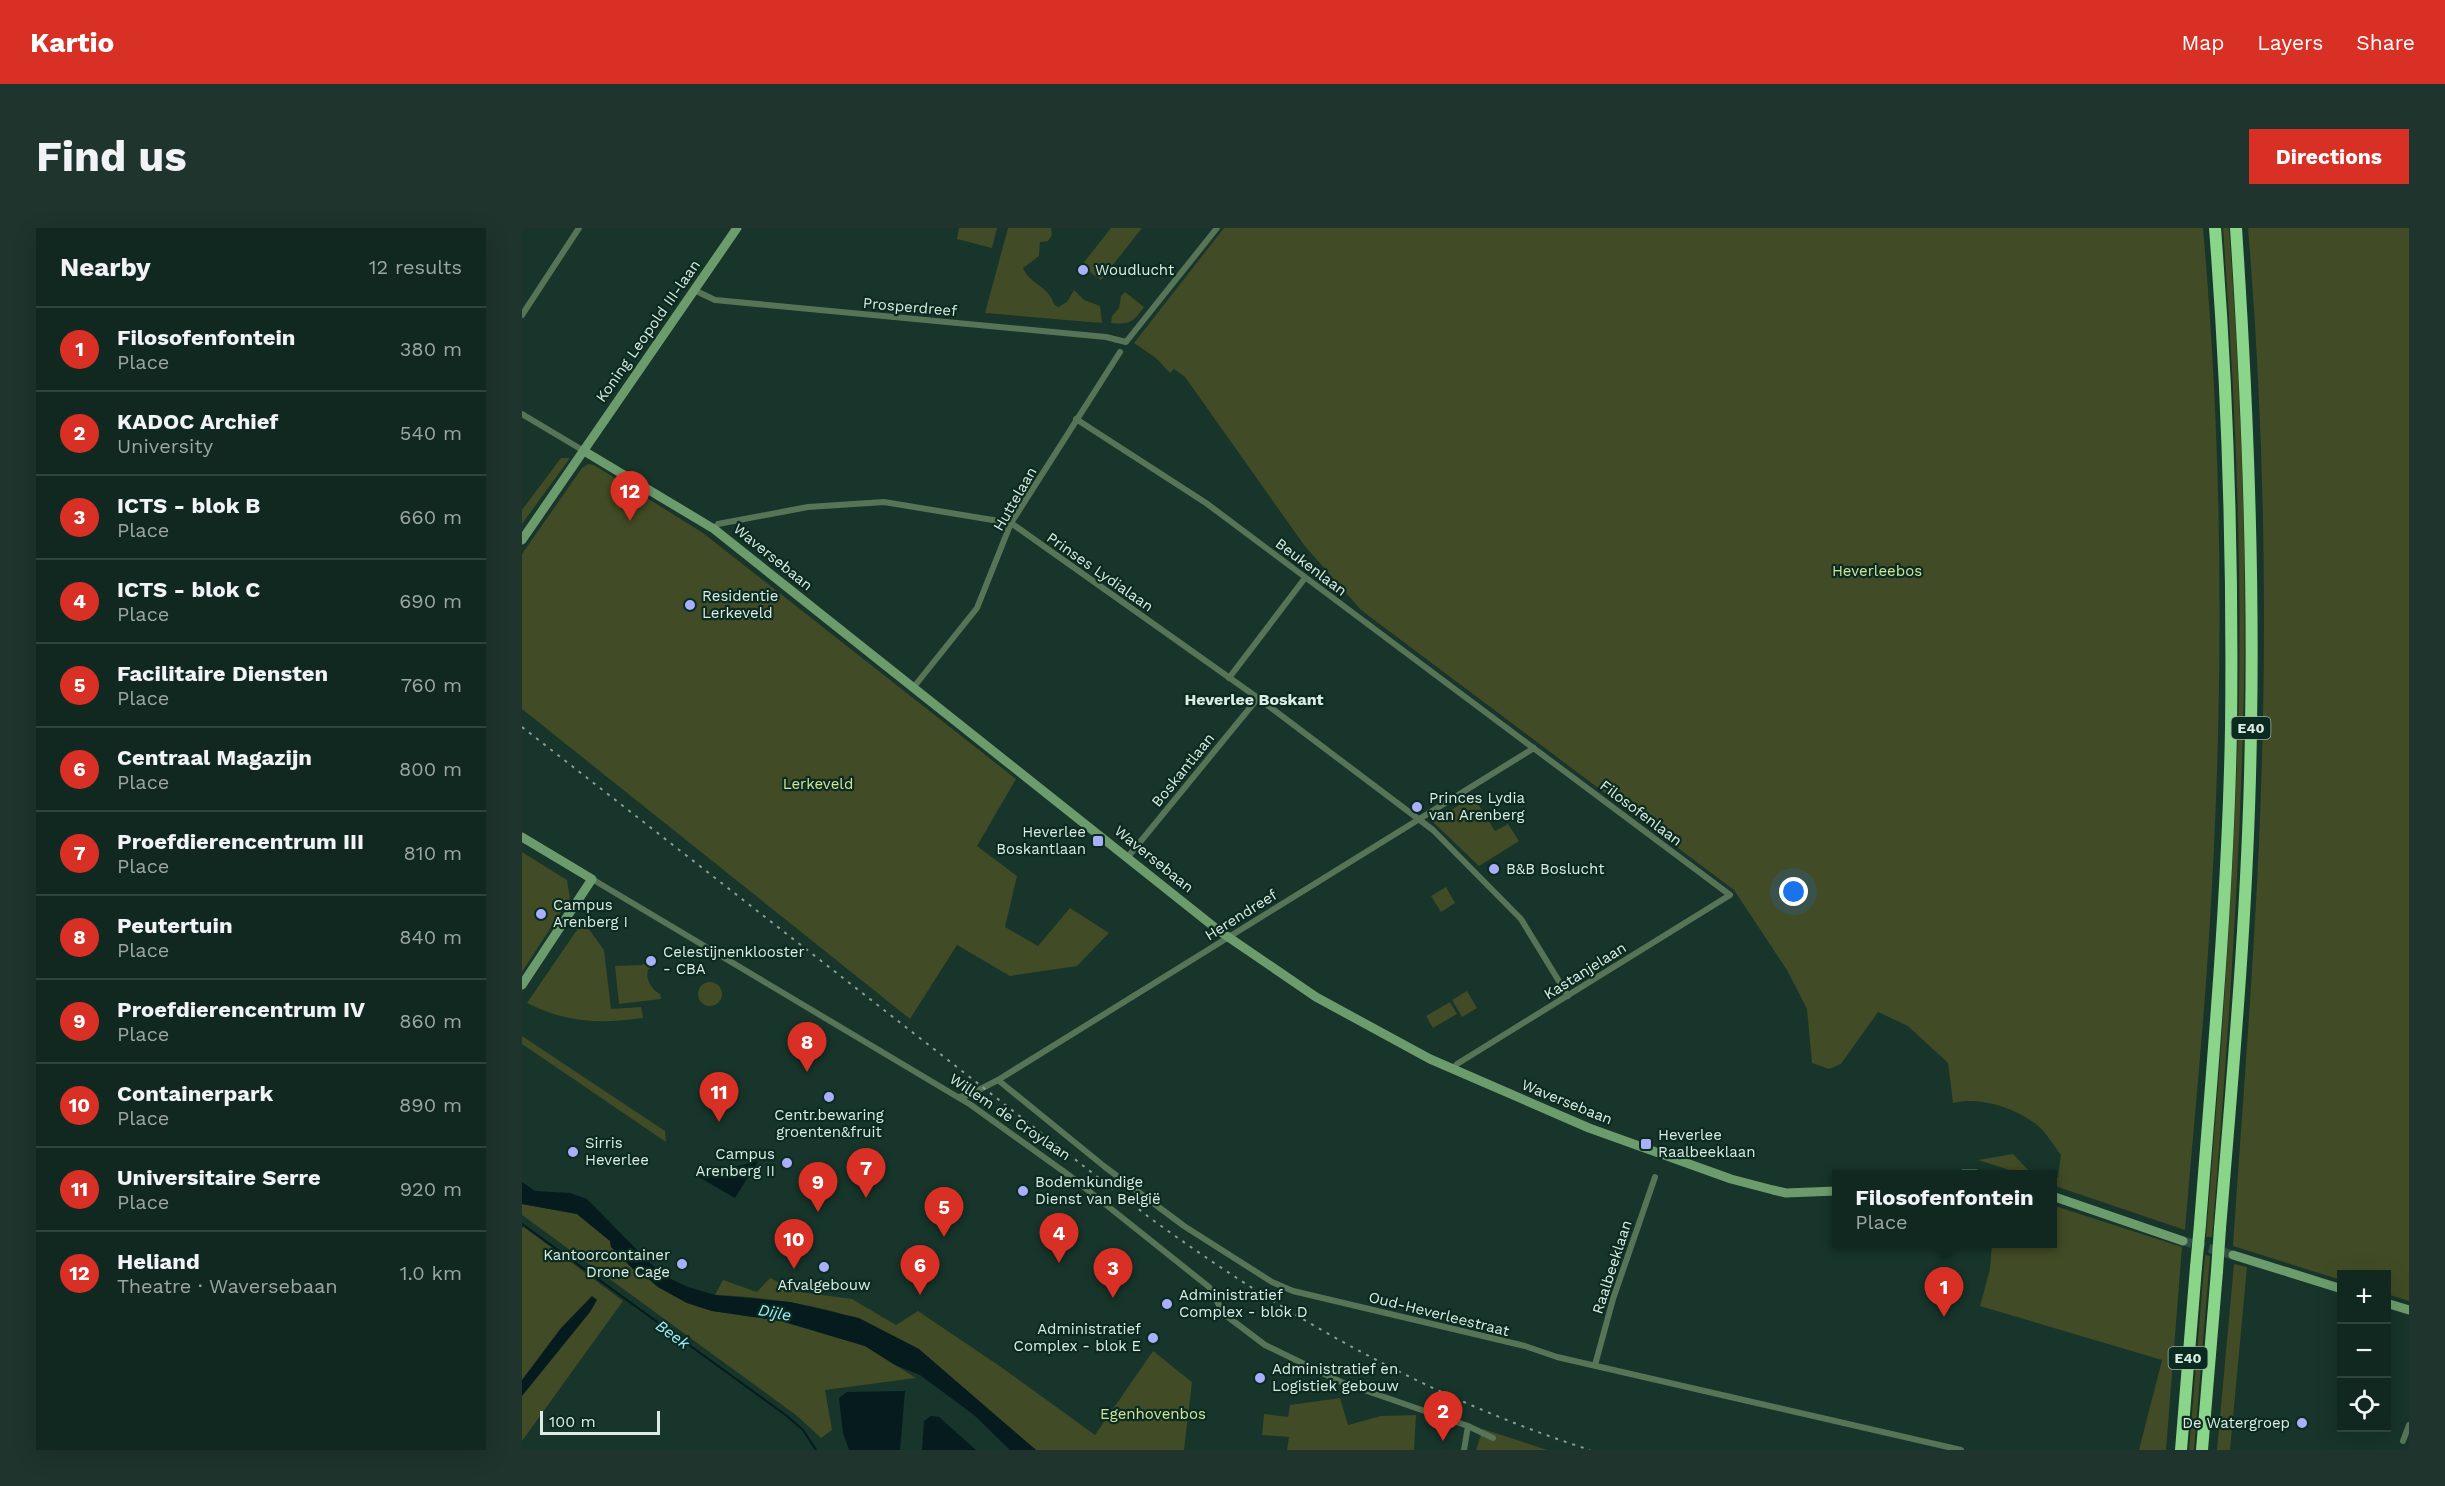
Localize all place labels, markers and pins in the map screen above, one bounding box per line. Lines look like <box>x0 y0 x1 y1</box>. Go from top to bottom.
place label: Woudlucht <box>1095 261 1175 279</box>
marker: Woudlucht <box>1076 263 1090 277</box>
pin: 12 <box>610 472 650 521</box>
place label: Residentie Lerkeveld <box>702 587 778 622</box>
marker: Residentie Lerkeveld <box>683 598 697 612</box>
place label: Princes Lydia van Arenberg <box>1429 789 1525 824</box>
marker: Princes Lydia van Arenberg <box>1410 800 1424 814</box>
place label: Heverlee Boskantlaan <box>996 823 1086 858</box>
marker: Heverlee Boskantlaan <box>1091 834 1105 848</box>
place label: B&B Boslucht <box>1506 860 1605 878</box>
marker: B&B Boslucht <box>1487 862 1501 876</box>
place label: Campus Arenberg I <box>553 896 628 931</box>
marker: Campus Arenberg I <box>534 907 548 921</box>
place label: Celestijnenklooster - CBA <box>663 943 805 978</box>
marker: Celestijnenklooster - CBA <box>644 954 658 968</box>
pin: 8 <box>788 1022 826 1072</box>
pin: 11 <box>700 1072 738 1122</box>
marker: Centr.bewaring groenten&fruit <box>822 1090 836 1104</box>
place label: Centr.bewaring groenten&fruit <box>774 1106 884 1141</box>
place label: Heverlee Raalbeeklaan <box>1658 1126 1756 1161</box>
place label: Sirris Heverlee <box>585 1134 649 1169</box>
marker: Heverlee Raalbeeklaan <box>1639 1137 1653 1151</box>
marker: Sirris Heverlee <box>566 1145 580 1159</box>
place label: Campus Arenberg II <box>695 1145 775 1180</box>
pin: 7 <box>846 1148 886 1198</box>
marker: Campus Arenberg II <box>780 1156 794 1170</box>
pin: 9 <box>798 1162 838 1212</box>
place label: Bodemkundige Dienst van België <box>1035 1173 1161 1208</box>
marker: Bodemkundige Dienst van België <box>1016 1184 1030 1198</box>
pin: 5 <box>924 1188 964 1237</box>
pin: 4 <box>1040 1214 1078 1263</box>
pin: 10 <box>774 1220 814 1269</box>
place label: Kantoorcontainer Drone Cage <box>543 1246 670 1281</box>
pin: 6 <box>900 1246 940 1295</box>
pin: 3 <box>1094 1248 1132 1298</box>
marker: Kantoorcontainer Drone Cage <box>675 1257 689 1271</box>
marker: Afvalgebouw <box>817 1260 831 1274</box>
pin: 1 <box>1924 1268 1964 1317</box>
place label: Afvalgebouw <box>778 1276 871 1294</box>
place label: Administratief Complex - blok D <box>1179 1286 1308 1321</box>
marker: Administratief Complex - blok D <box>1160 1297 1174 1311</box>
place label: Administratief Complex - blok E <box>1014 1320 1141 1355</box>
marker: Administratief Complex - blok E <box>1146 1331 1160 1345</box>
place label: Administratief en Logistiek gebouw <box>1272 1360 1399 1395</box>
marker: Administratief en Logistiek gebouw <box>1253 1371 1267 1385</box>
pin: 2 <box>1424 1392 1462 1441</box>
place label: De Watergroep <box>2182 1414 2290 1432</box>
marker: De Watergroep <box>2295 1416 2309 1430</box>

